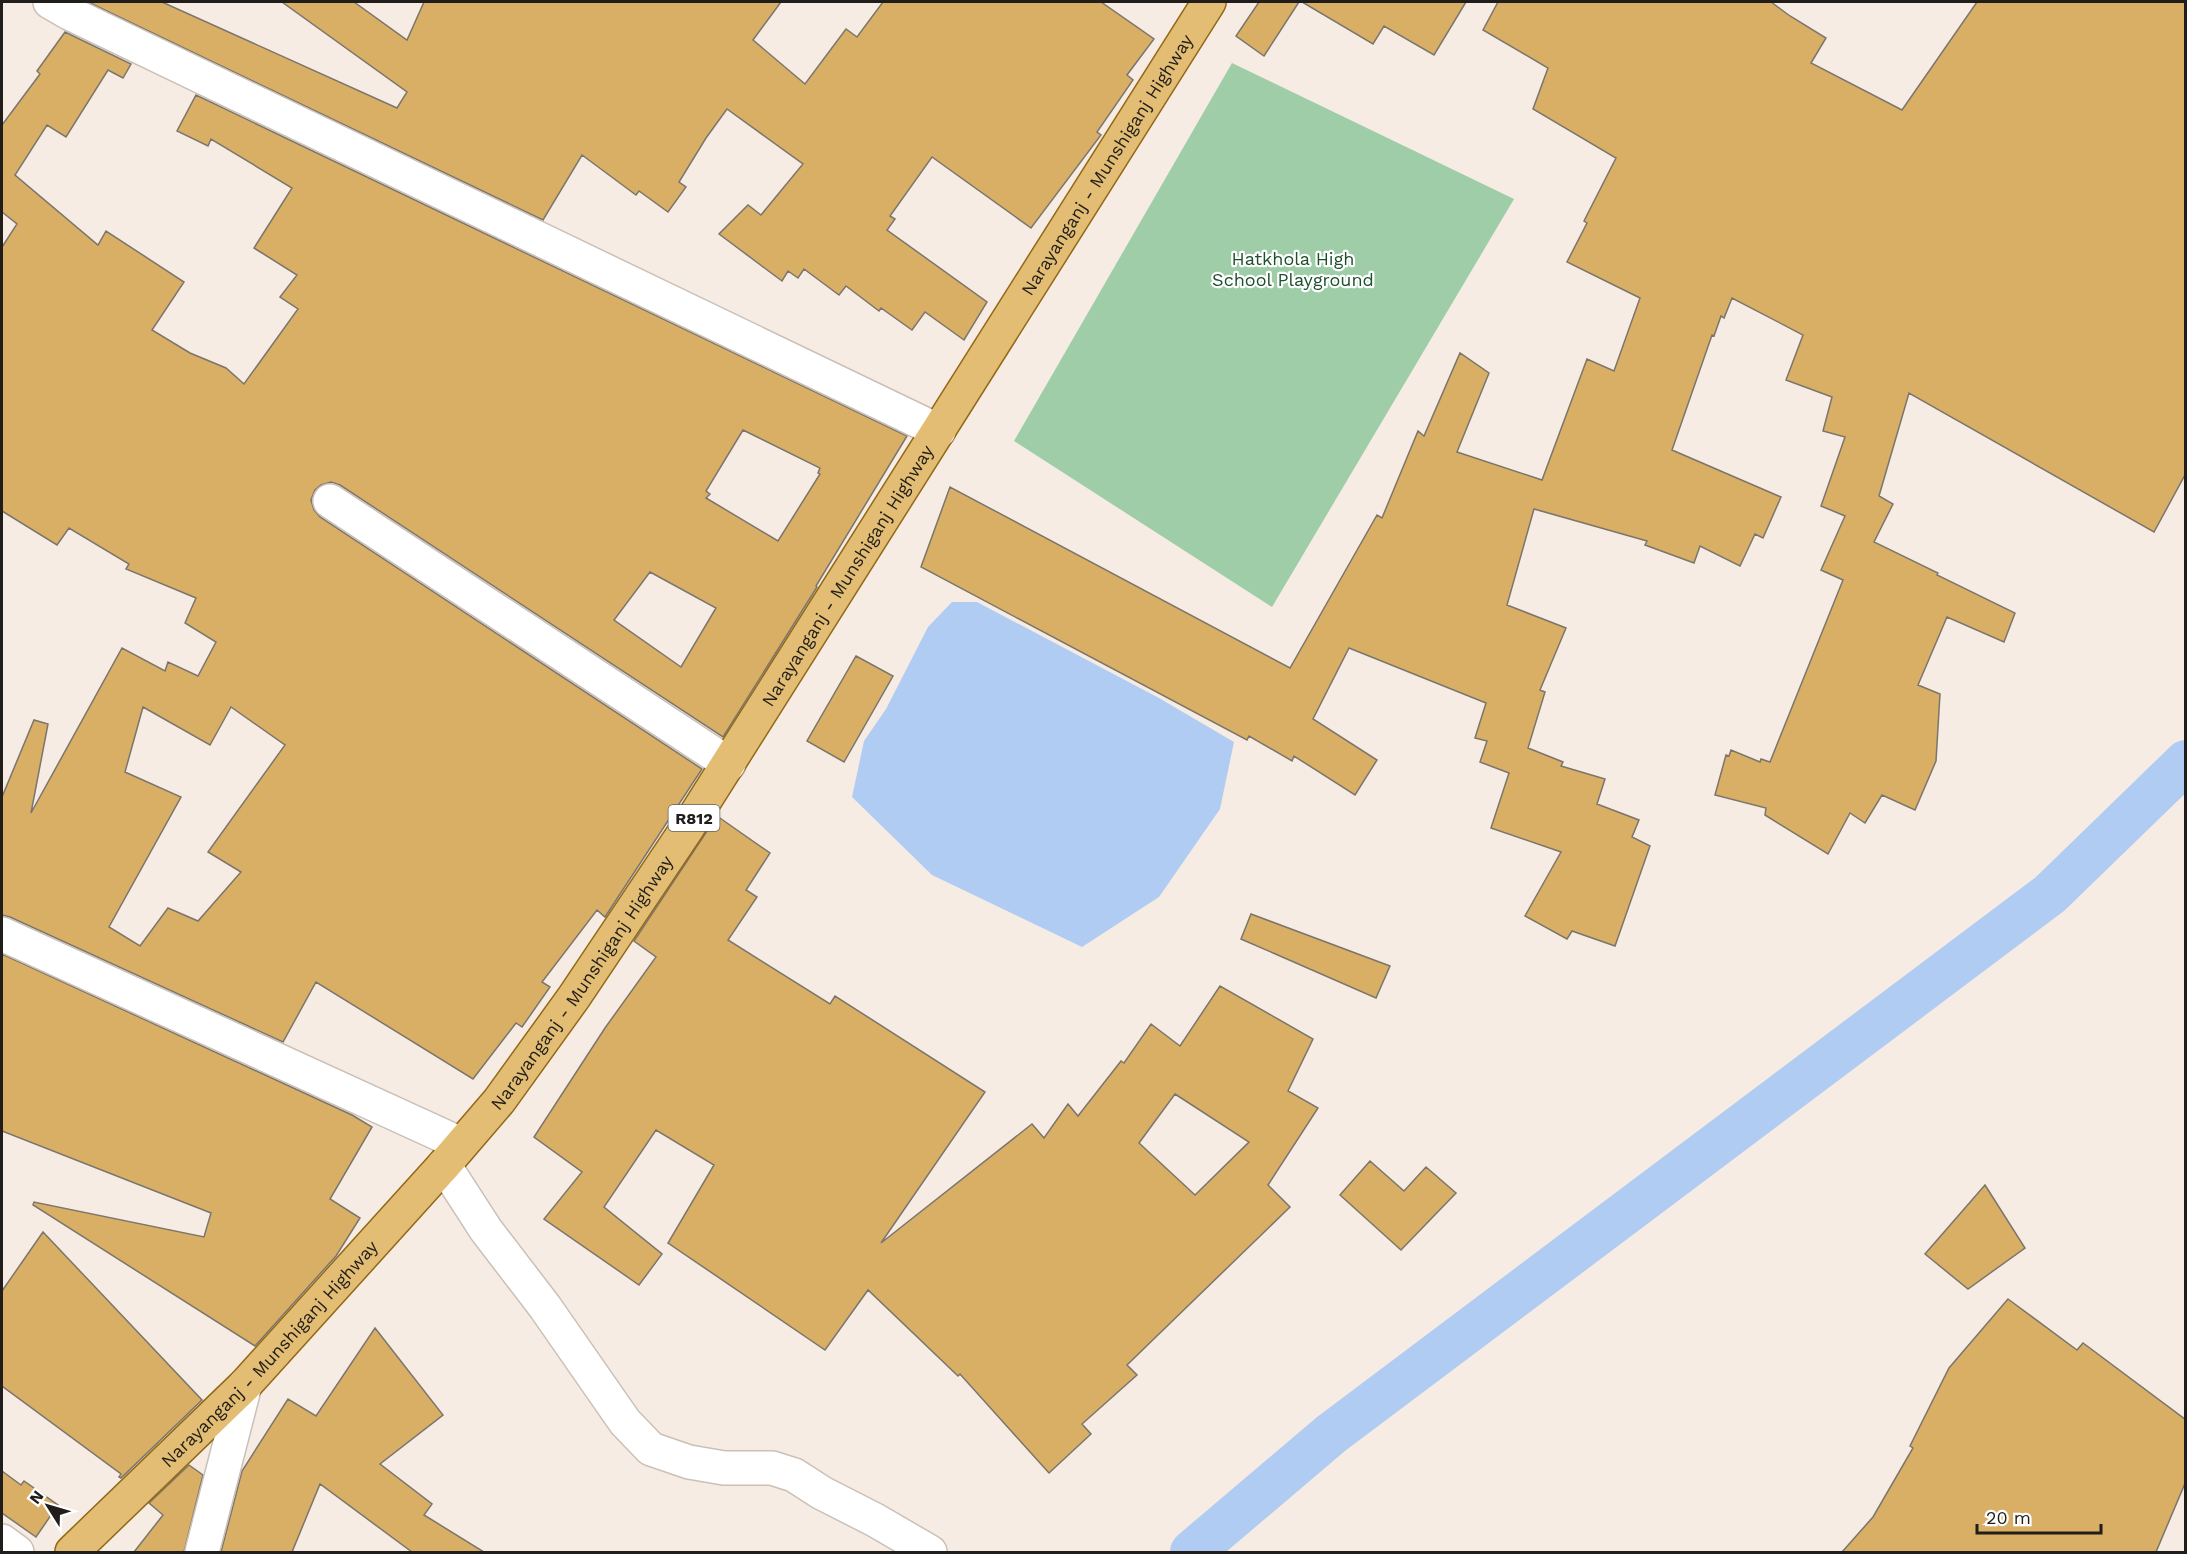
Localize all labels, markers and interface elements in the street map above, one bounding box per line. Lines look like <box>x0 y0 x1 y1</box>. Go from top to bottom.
street label: Narayanganj - Munshiganj Highway <box>1016 29 1197 299</box>
park label: Hatkhola High School Playground <box>1212 248 1374 290</box>
street label: Narayanganj - Munshiganj Highway <box>757 440 938 710</box>
road number: R812 <box>668 805 720 831</box>
street label: Narayanganj - Munshiganj Highway <box>486 850 677 1114</box>
street label: Narayanganj - Munshiganj Highway <box>156 1235 382 1471</box>
north arrow <box>18 1476 78 1536</box>
text: N <box>25 1487 48 1508</box>
scale bar <box>1977 1497 2102 1535</box>
text: 20 m <box>1986 1507 2031 1528</box>

